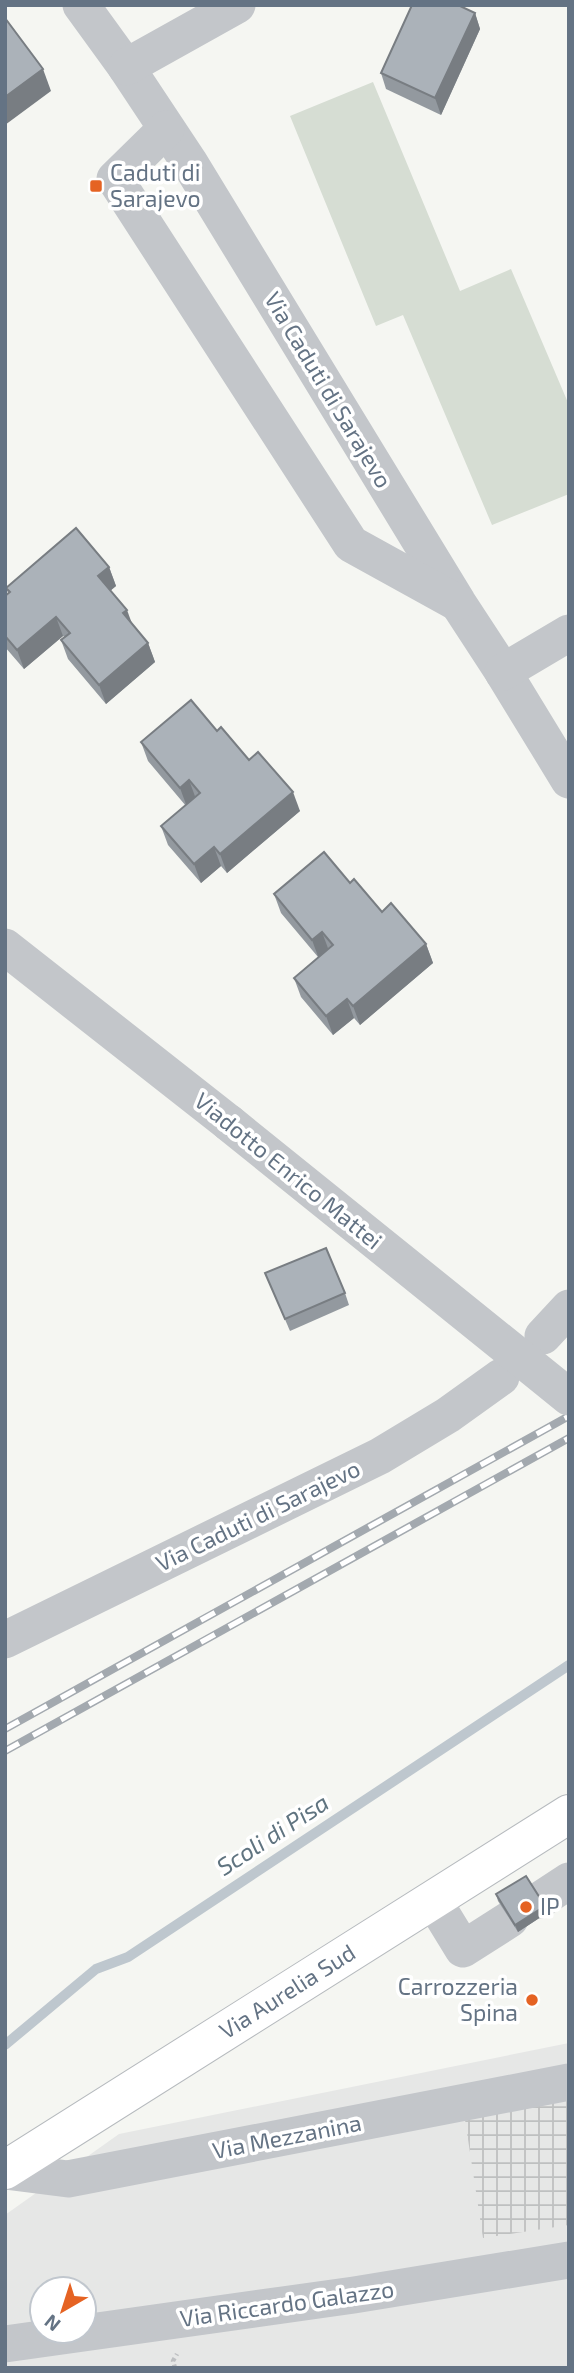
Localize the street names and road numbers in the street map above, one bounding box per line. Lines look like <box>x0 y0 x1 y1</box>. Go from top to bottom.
street label: Via Caduti di Sarajevo <box>259 286 398 493</box>
street label: Viadotto Enrico Mattei <box>189 1086 388 1254</box>
street label: Via Caduti di Sarajevo <box>151 1453 364 1577</box>
street label: Via Aurelia Sud <box>214 1938 360 2044</box>
street label: Via Mezzanina <box>210 2108 364 2164</box>
street label: Via Riccardo Galazzo <box>178 2274 396 2332</box>

